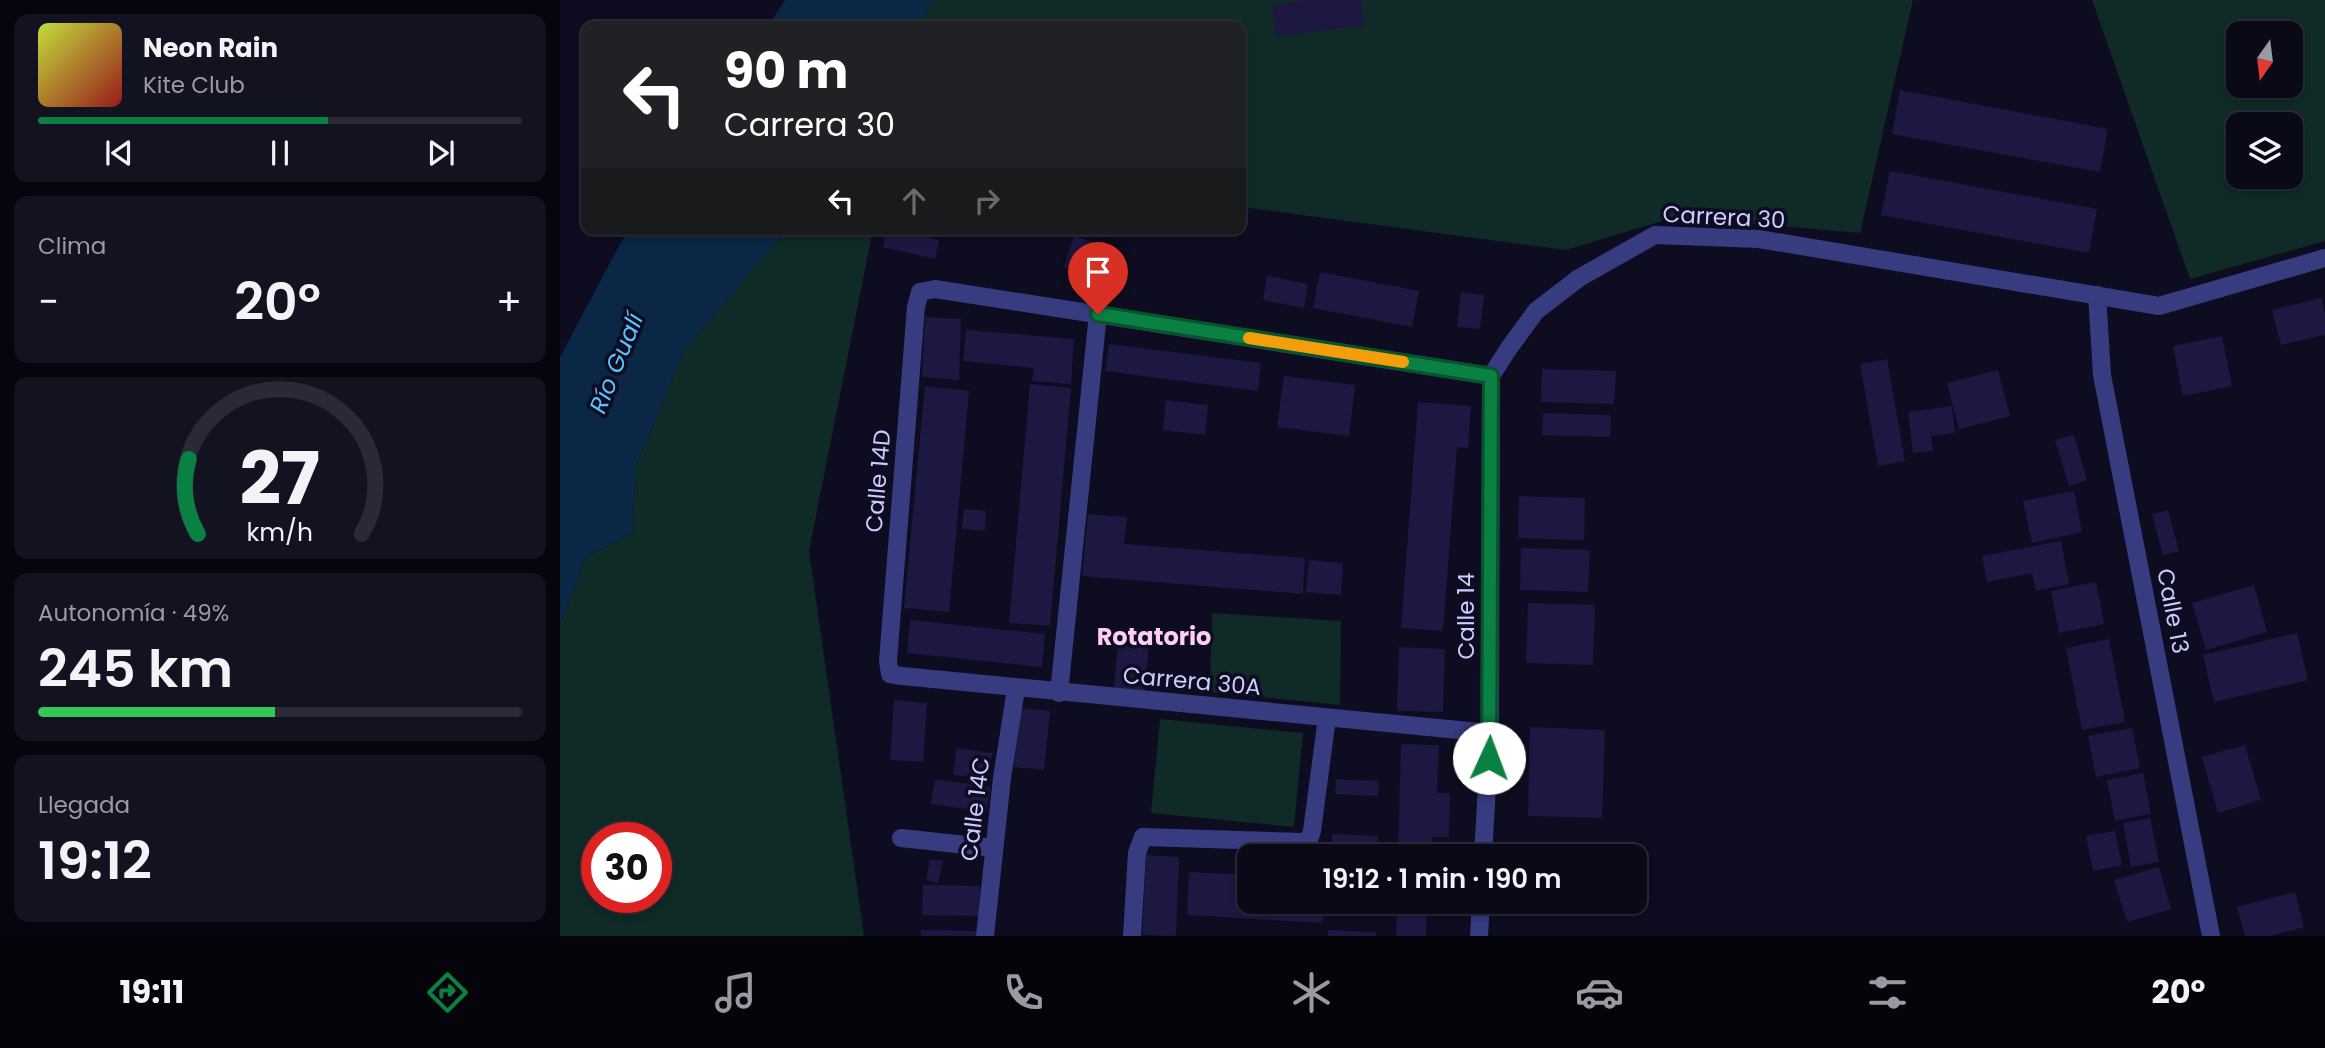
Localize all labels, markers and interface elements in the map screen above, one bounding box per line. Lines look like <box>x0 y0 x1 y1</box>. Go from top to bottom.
north arrow <box>2226 21 2303 98</box>
map controls <box>2226 21 2303 189</box>
text: Neon Rain <box>143 30 278 66</box>
text: 90 m <box>724 37 848 105</box>
icon: left <box>609 49 700 140</box>
text: Kite Club <box>143 69 245 101</box>
text: Carrera 30 <box>724 102 895 147</box>
button: layers <box>2226 112 2303 189</box>
icon: previous <box>100 134 138 172</box>
icon: pause <box>261 134 299 172</box>
icon: next <box>422 134 460 172</box>
icon: left <box>822 182 860 220</box>
icon: ahead <box>895 182 933 220</box>
icon: right <box>968 182 1006 220</box>
street label: Carrera 30 <box>1662 198 1786 236</box>
text: Clima <box>38 230 106 262</box>
pin <box>1068 242 1128 314</box>
icon: arrive <box>1079 253 1117 291</box>
text: 20° <box>234 265 321 338</box>
text: − <box>38 275 59 328</box>
text: + <box>496 275 522 328</box>
water label: Río Gualí <box>581 306 652 418</box>
text: 27 <box>240 428 320 529</box>
street label: Calle 14D <box>858 428 898 534</box>
text: km/h <box>247 515 313 550</box>
street label: Calle 13 <box>2149 566 2197 656</box>
street label: Calle 14 <box>1450 573 1482 659</box>
text: Autonomía · 49% <box>38 597 229 629</box>
district label: Rotatorio <box>1097 620 1211 653</box>
text: 245 km <box>38 632 233 705</box>
street label: Carrera 30A <box>1122 659 1262 703</box>
position arrow <box>1452 721 1526 795</box>
street label: Calle 14C <box>953 755 997 863</box>
text: Llegada <box>38 789 130 821</box>
speed limit sign: 30 <box>581 822 672 913</box>
text: 19:12 <box>38 824 152 897</box>
text: 19:12 · 1 min · 190 m <box>1323 861 1561 897</box>
icon: directions <box>423 968 472 1017</box>
icon: music <box>711 968 760 1017</box>
icon: phone <box>999 968 1048 1017</box>
icon: climate <box>1287 968 1336 1017</box>
icon: car <box>1575 968 1624 1017</box>
icon: filters <box>1863 968 1912 1017</box>
text: 19:11 <box>120 969 184 1014</box>
text: 20° <box>2151 969 2205 1014</box>

